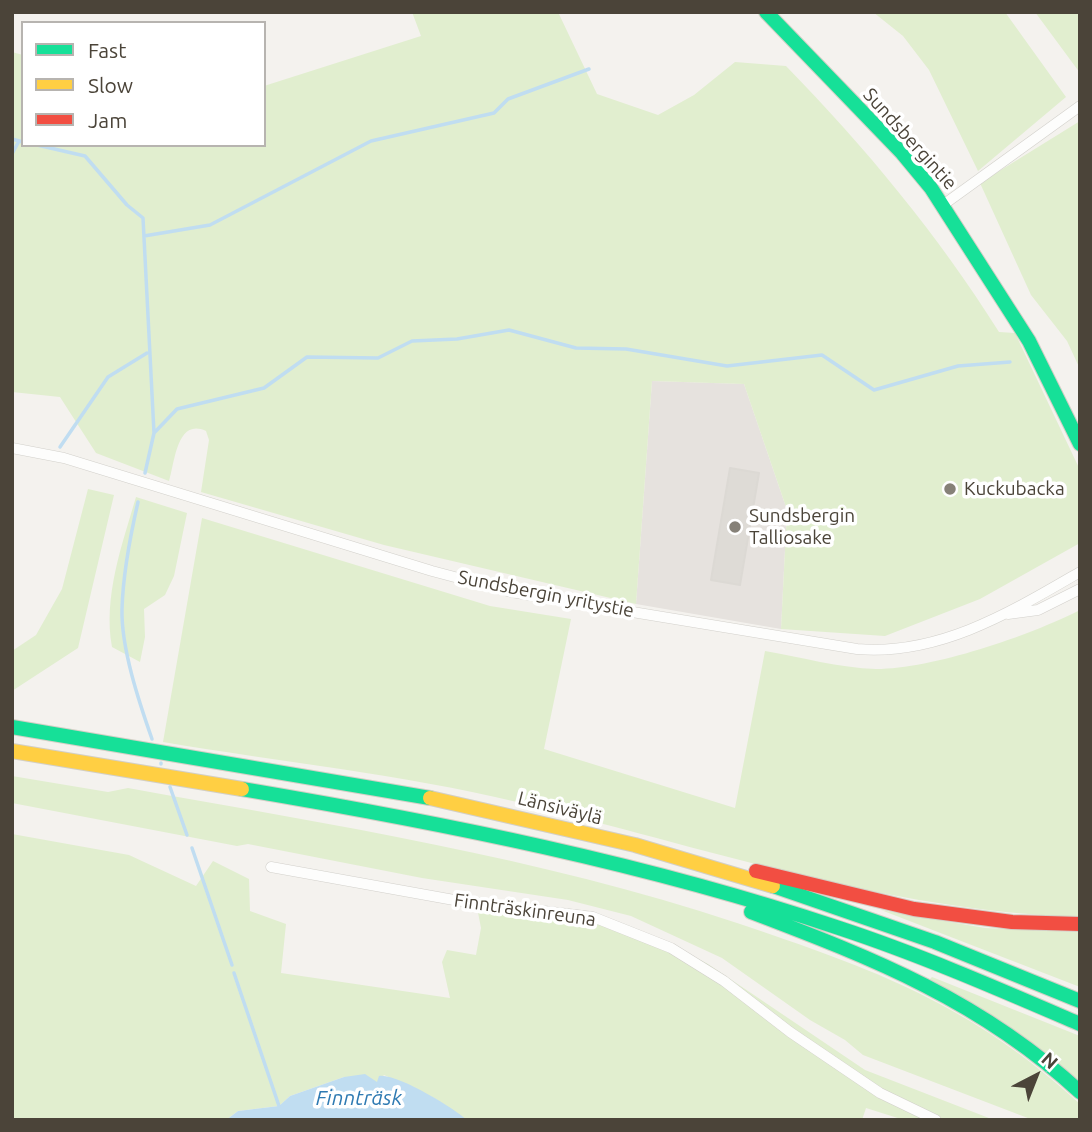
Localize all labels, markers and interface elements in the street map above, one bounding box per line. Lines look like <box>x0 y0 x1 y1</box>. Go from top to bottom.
legend <box>21 21 266 147</box>
text: Fast <box>88 38 126 62</box>
text: Slow <box>88 73 133 97</box>
street label: Sundsbergintie <box>858 84 962 194</box>
text: Jam <box>88 108 127 132</box>
place label: Kuckubacka <box>964 478 1065 500</box>
marker: Kuckubacka <box>942 481 958 497</box>
place label: Sundsbergin Talliosake <box>749 505 855 549</box>
marker: Sundsbergin Talliosake <box>727 519 743 535</box>
street label: Sundsbergin yritystie <box>456 566 636 622</box>
street label: Länsiväylä <box>515 787 605 829</box>
street label: Finnträskinreuna <box>453 889 597 931</box>
north arrow <box>1001 1041 1071 1111</box>
text: N <box>1037 1047 1063 1073</box>
water label: Finnträsk <box>316 1085 402 1111</box>

